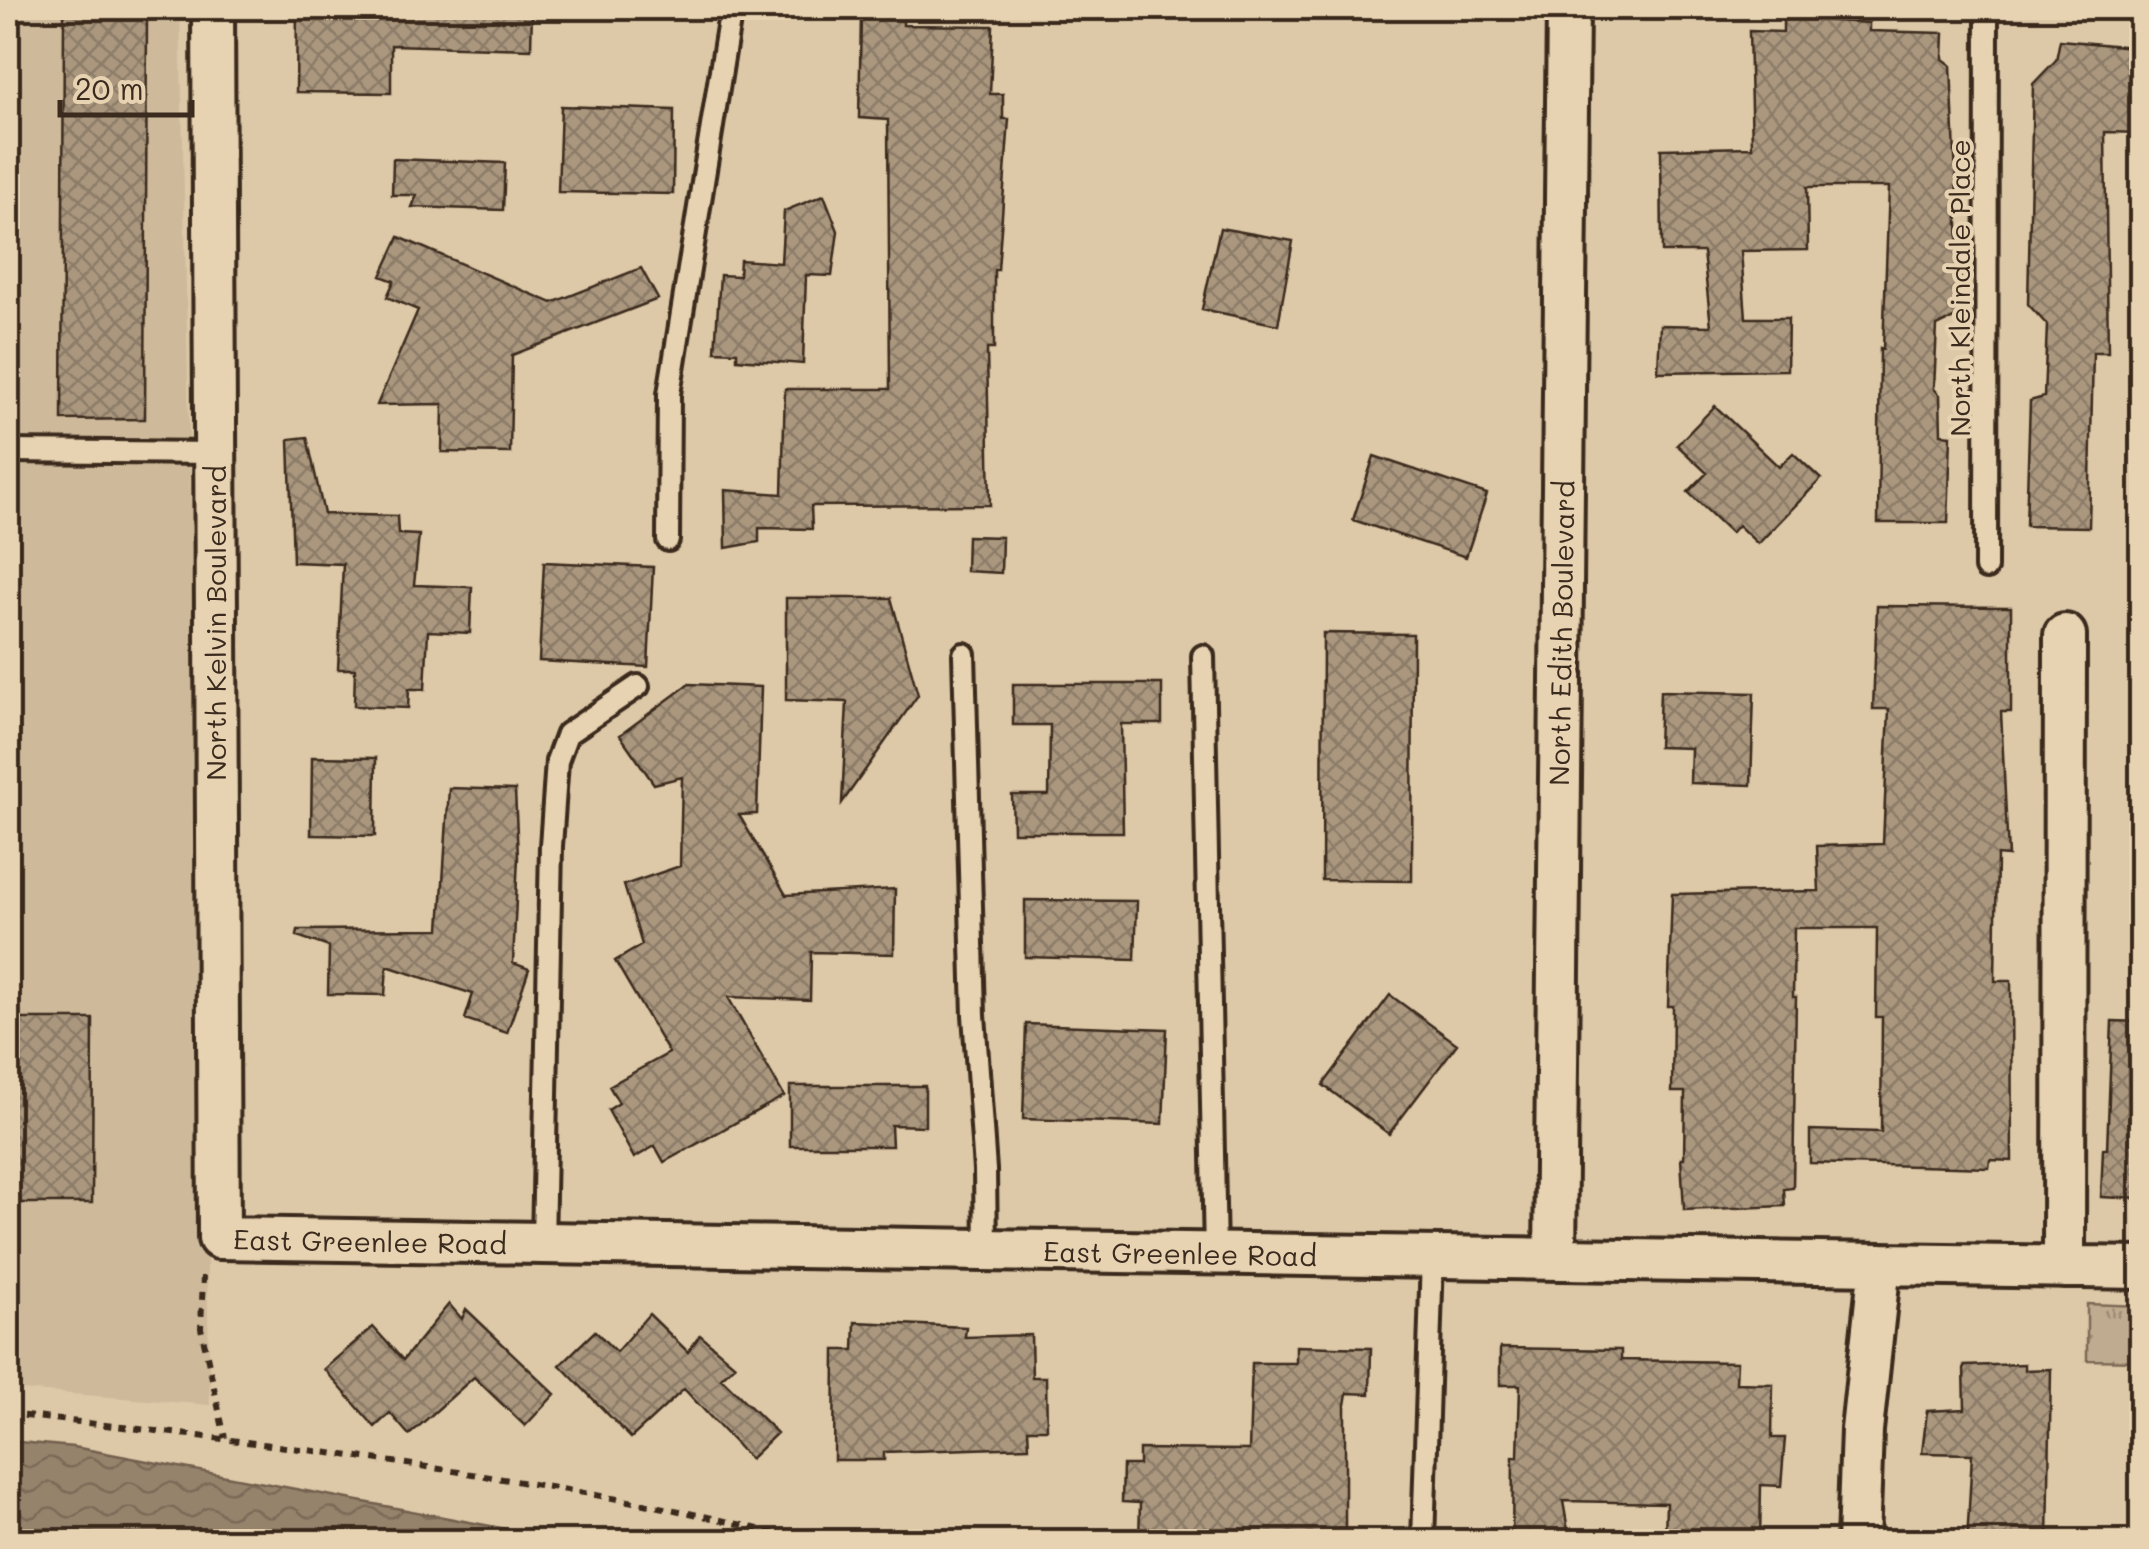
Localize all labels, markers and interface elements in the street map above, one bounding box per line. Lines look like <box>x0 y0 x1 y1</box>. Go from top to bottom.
scale bar <box>60 55 192 117</box>
text: 20 m <box>75 68 144 108</box>
street label: North Kleindale Place <box>1941 139 1977 437</box>
street label: North Kelvin Boulevard <box>197 465 233 781</box>
street label: North Edith Boulevard <box>1540 480 1582 786</box>
street label: East Greenlee Road <box>233 1221 507 1261</box>
street label: East Greenlee Road <box>1043 1233 1317 1273</box>

